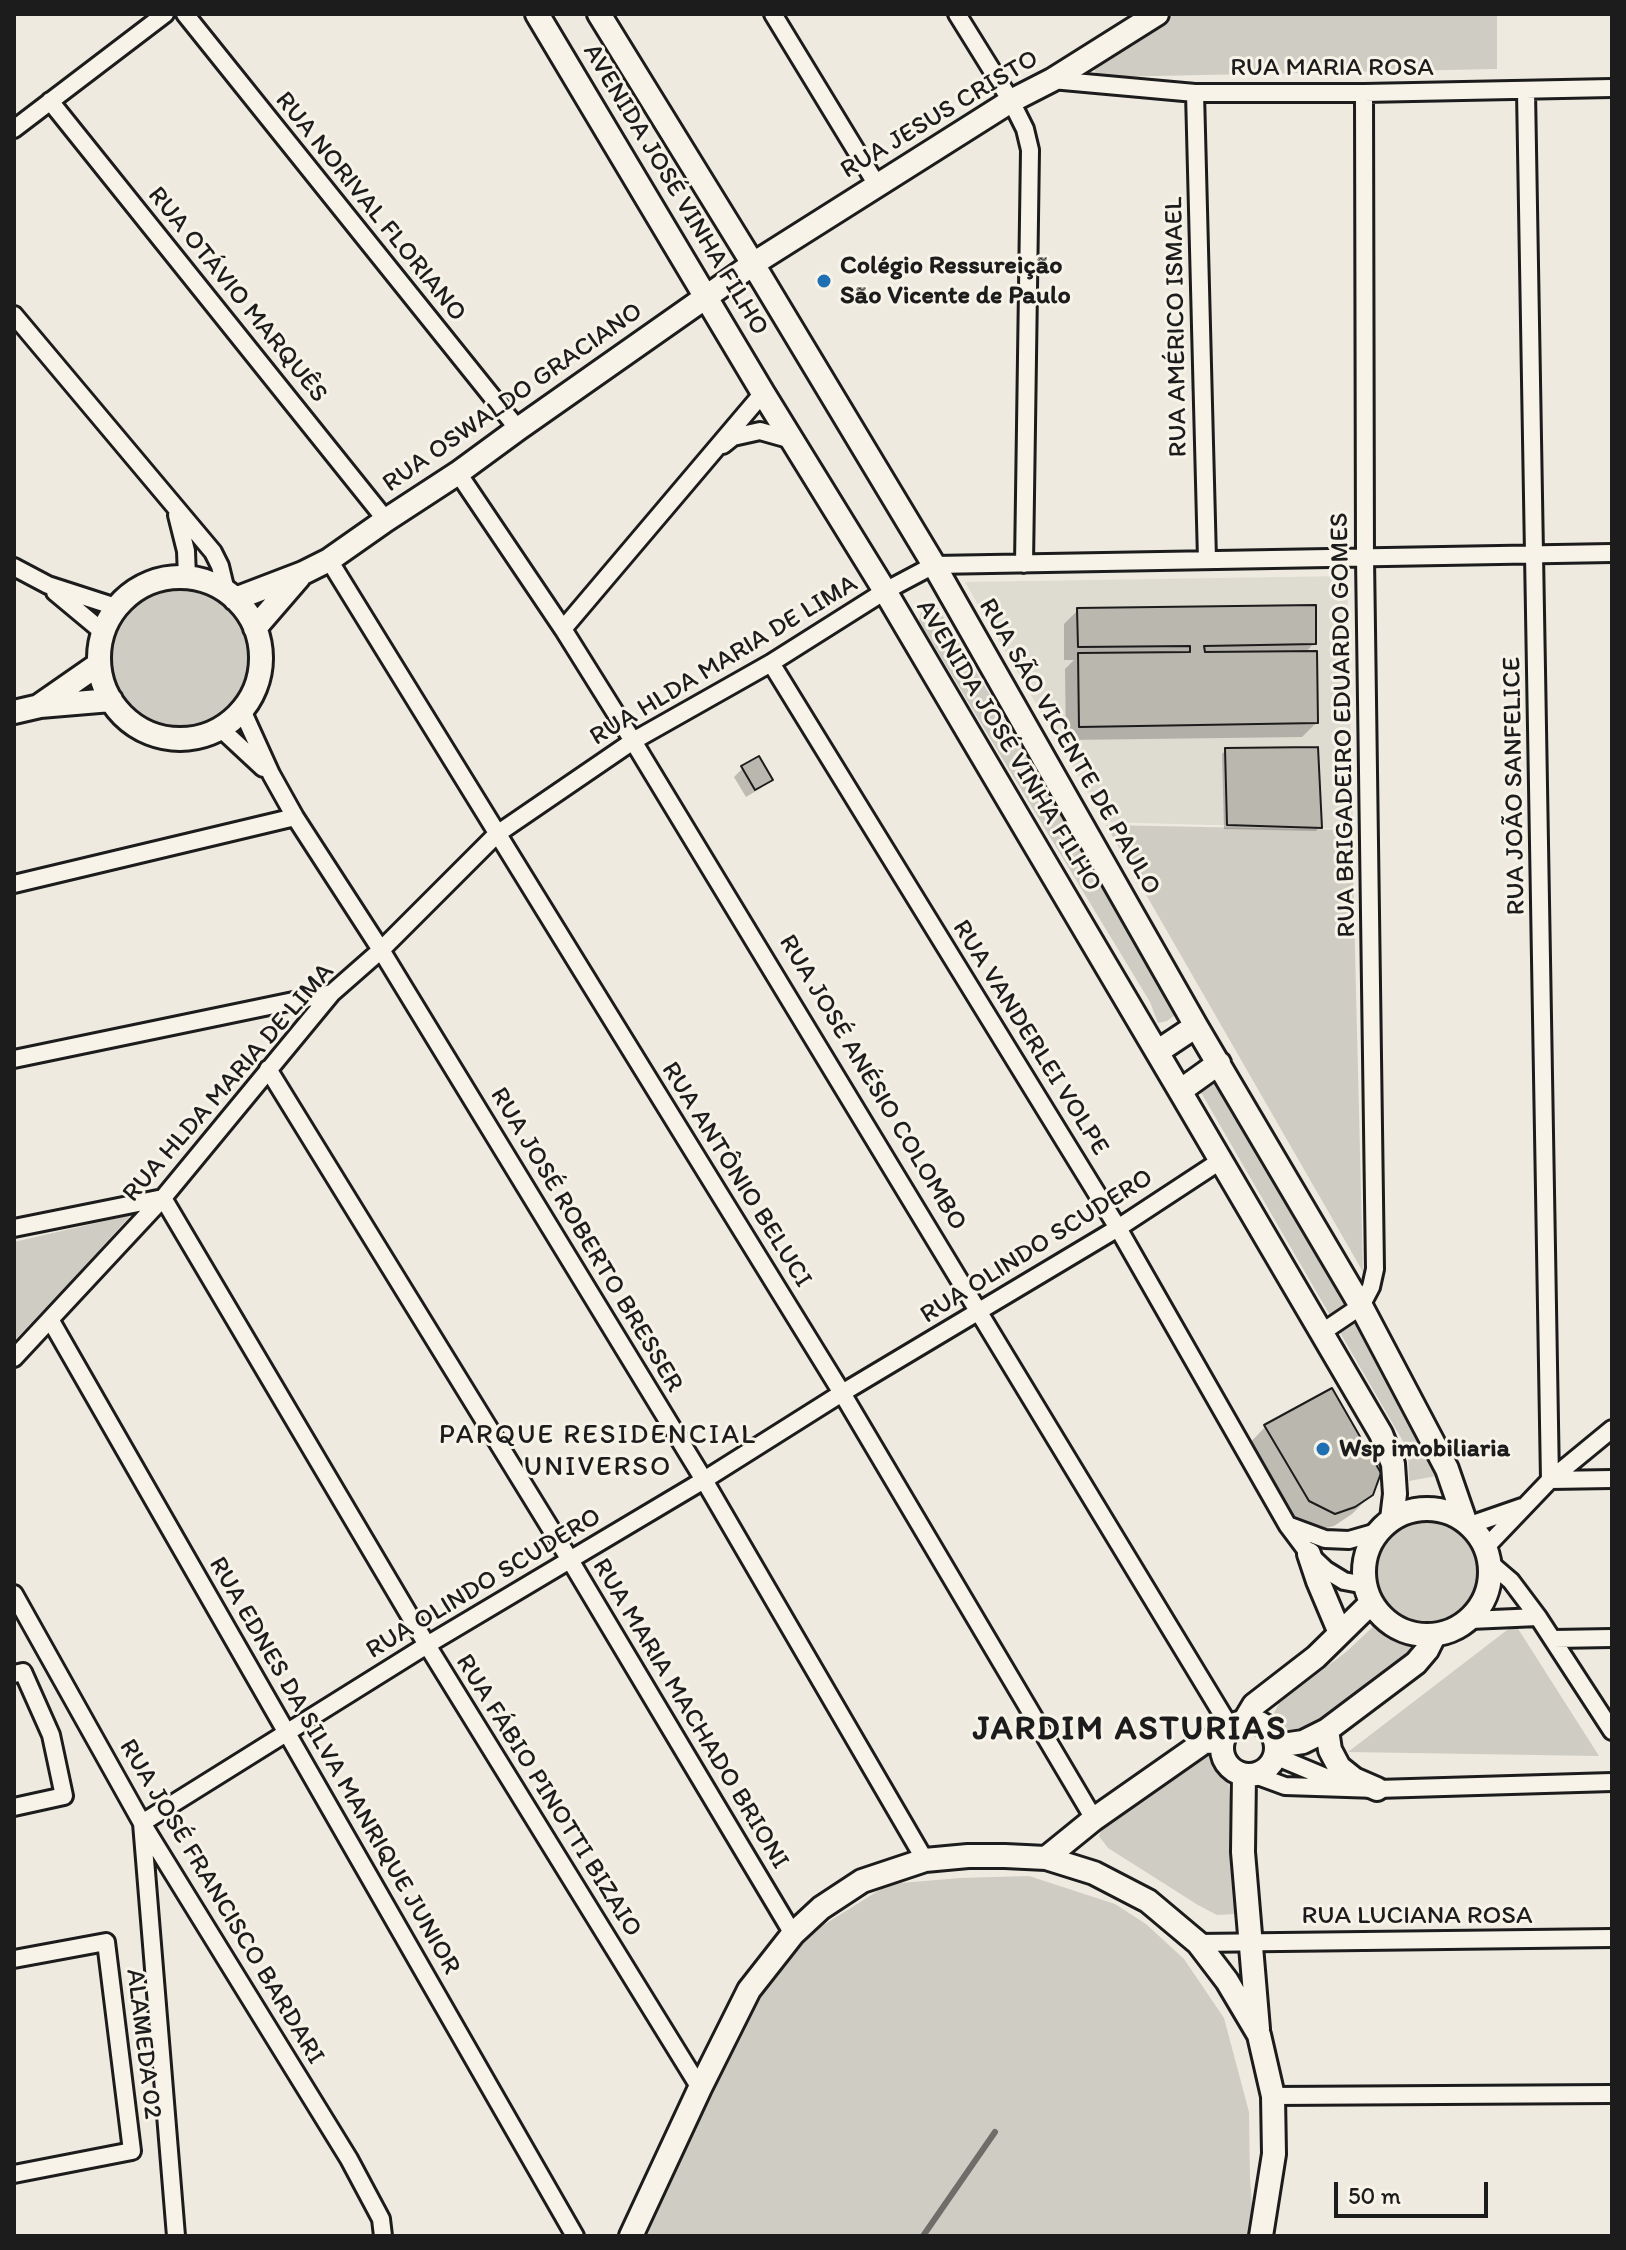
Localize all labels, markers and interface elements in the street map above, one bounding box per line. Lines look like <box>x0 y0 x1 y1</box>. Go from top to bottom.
street label: AVENIDA JOSÉ VINHA FILHO <box>575 38 775 342</box>
street label: RUA JESUS CRISTO <box>835 44 1045 186</box>
street label: RUA MARIA ROSA <box>1230 52 1434 84</box>
street label: RUA NORIVAL FLORIANO <box>268 86 472 328</box>
street label: RUA OTÁVIO MARQUÊS <box>140 181 334 409</box>
street label: RUA AMÉRICO ISMAEL <box>1159 196 1195 458</box>
place label: Colégio Ressureição São Vicente de Paulo <box>840 250 1071 312</box>
marker: Colégio Ressureição São Vicente de Paulo <box>815 272 833 290</box>
street label: RUA OSWALDO GRACIANO <box>377 296 649 500</box>
street label: RUA BRIGADEIRO EDUARDO GOMES <box>1325 512 1363 938</box>
street label: RUA HLDA MARIA DE LIMA <box>585 569 863 753</box>
street label: RUA SÃO VICENTE DE PAULO <box>971 593 1167 901</box>
street label: AVENIDA JOSÉ VINHA FILHO <box>908 594 1108 898</box>
street label: RUA JOÃO SANFELICE <box>1497 656 1533 916</box>
street label: RUA VANDERLEI VOLPE <box>945 915 1115 1161</box>
street label: RUA JOSÉ ANÉSIO COLOMBO <box>771 929 973 1237</box>
street label: RUA HLDA MARIA DE LIMA <box>117 957 341 1209</box>
street label: RUA ANTÔNIO BELUCI <box>654 1057 818 1293</box>
street label: RUA JOSÉ ROBERTO BRESSER <box>483 1082 689 1398</box>
street label: RUA OLINDO SCUDERO <box>915 1163 1159 1331</box>
district label: PARQUE RESIDENCIAL UNIVERSO <box>440 1419 756 1485</box>
place label: Wsp imobiliaria <box>1339 1433 1510 1465</box>
marker: Wsp imobiliaria <box>1314 1440 1332 1458</box>
street label: RUA OLINDO SCUDERO <box>361 1502 607 1666</box>
street label: RUA EDNES DA SILVA MANRIQUE JUNIOR <box>201 1552 467 1980</box>
street label: RUA MARIA MACHADO BRIONI <box>585 1553 795 1875</box>
street label: RUA FÁBIO PINOTTI BIZAIO <box>448 1649 648 1943</box>
district label: JARDIM ASTURIAS <box>974 1710 1286 1750</box>
street label: RUA JOSÉ FRANCISCO BARDARI <box>111 1734 331 2070</box>
street label: RUA LUCIANA ROSA <box>1301 1900 1533 1932</box>
street label: ALAMEDA 02 <box>118 1967 168 2121</box>
scale bar <box>1338 2166 1492 2216</box>
text: 50 m <box>1348 2181 1401 2210</box>

